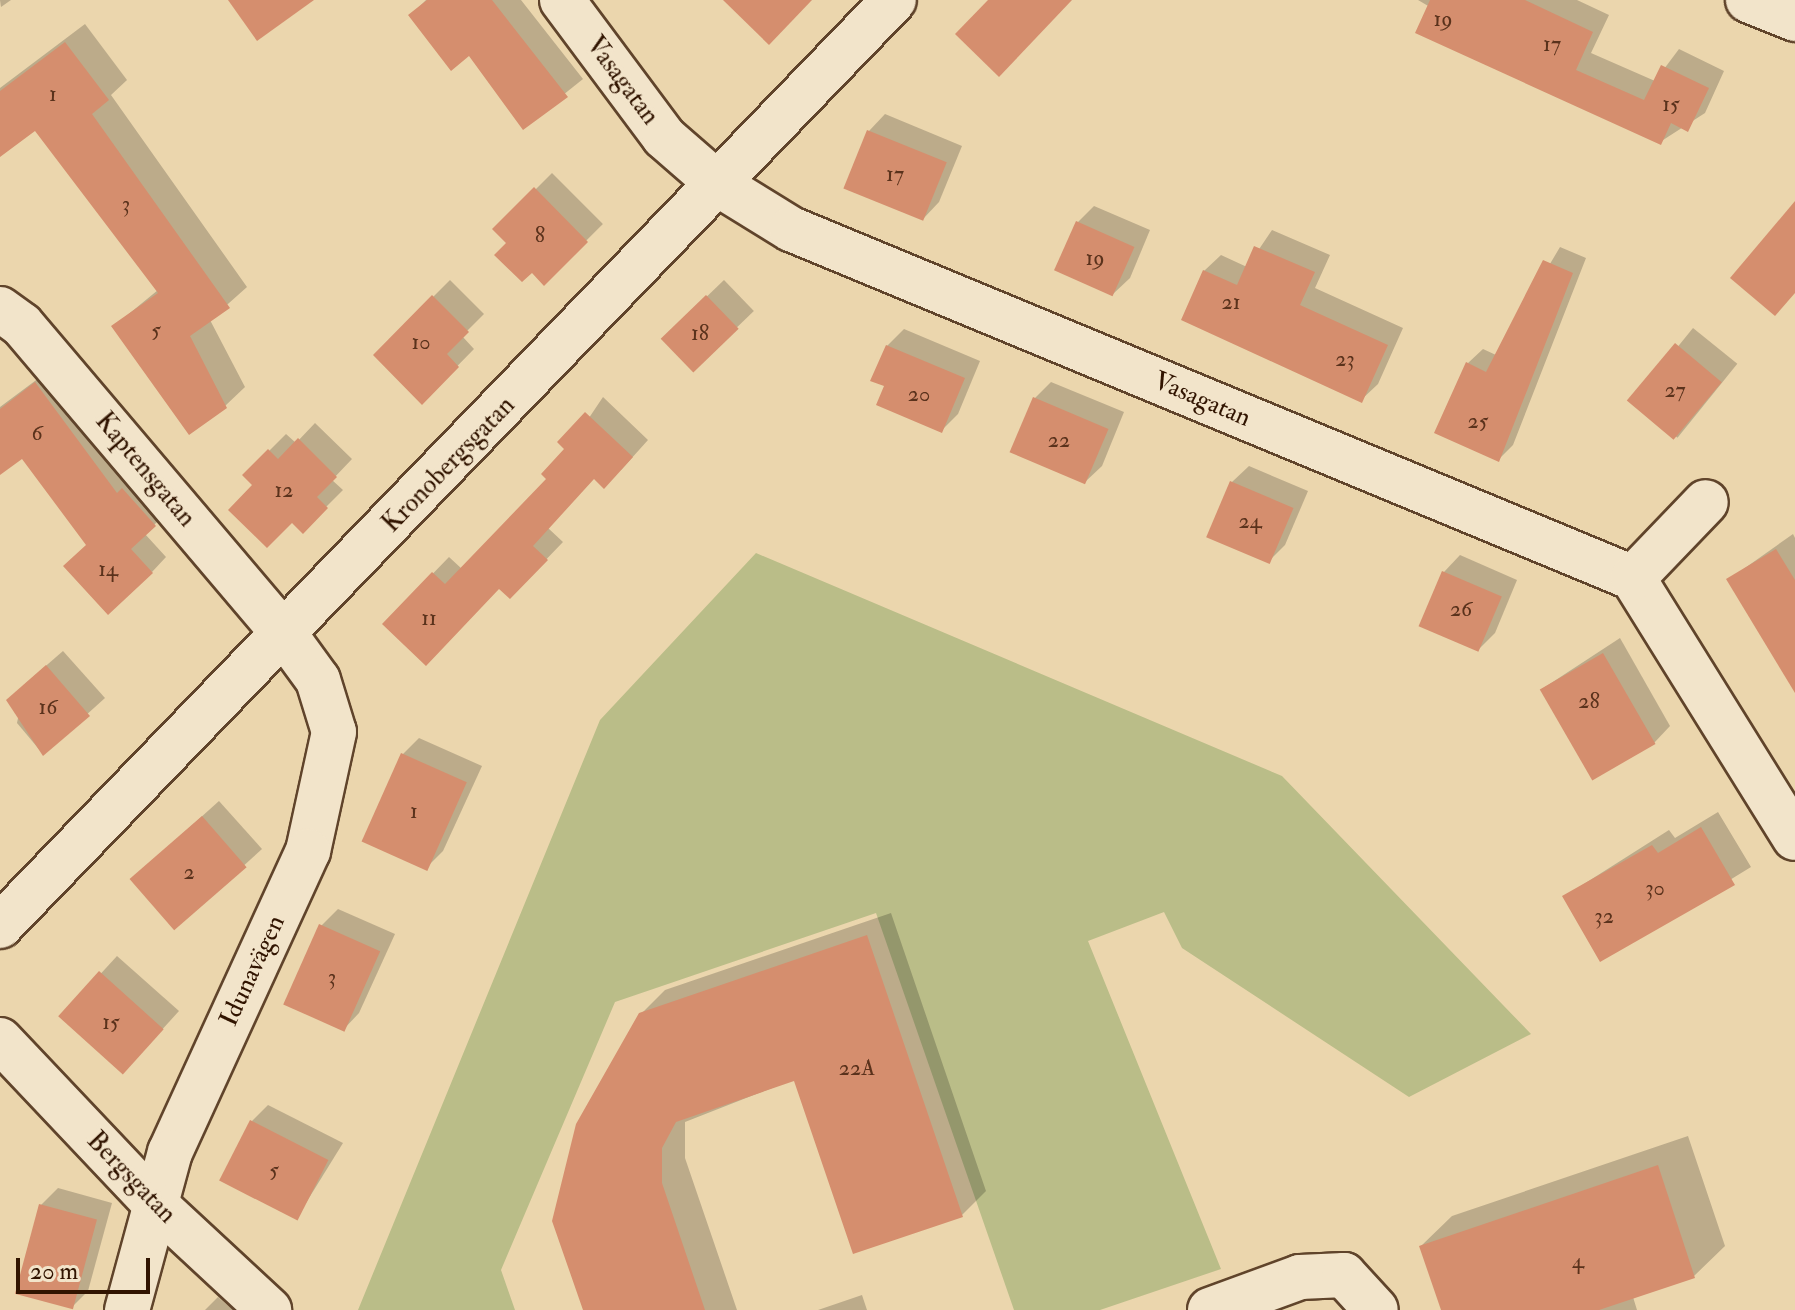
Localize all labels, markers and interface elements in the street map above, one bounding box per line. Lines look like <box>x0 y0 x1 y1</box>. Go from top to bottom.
house number: 19 <box>1433 7 1453 33</box>
street label: Vasagatan <box>579 31 665 131</box>
house number: 17 <box>1543 32 1561 58</box>
house number: 1 <box>49 82 57 108</box>
house number: 15 <box>1662 92 1680 118</box>
house number: 17 <box>886 162 904 188</box>
house number: 3 <box>122 192 130 218</box>
house number: 8 <box>535 223 545 249</box>
house number: 19 <box>1085 246 1105 272</box>
house number: 21 <box>1221 290 1241 316</box>
house number: 5 <box>151 318 161 344</box>
house number: 18 <box>691 321 709 347</box>
house number: 10 <box>411 330 431 356</box>
house number: 23 <box>1335 347 1355 373</box>
street label: Vasagatan <box>1149 366 1255 434</box>
house number: 27 <box>1664 378 1686 404</box>
house number: 20 <box>908 382 930 408</box>
street label: Kronobergsgatan <box>376 390 522 540</box>
street label: Kaptensgatan <box>88 406 202 534</box>
house number: 25 <box>1468 409 1488 435</box>
house number: 6 <box>31 421 43 447</box>
house number: 22 <box>1048 428 1070 454</box>
house number: 12 <box>274 478 294 504</box>
house number: 24 <box>1238 509 1262 535</box>
house number: 14 <box>98 557 118 583</box>
house number: 26 <box>1450 597 1472 623</box>
house number: 11 <box>421 606 437 632</box>
house number: 28 <box>1578 689 1600 715</box>
house number: 16 <box>39 695 57 721</box>
house number: 1 <box>410 799 418 825</box>
house number: 2 <box>183 860 195 886</box>
house number: 30 <box>1645 876 1665 902</box>
house number: 32 <box>1594 904 1614 930</box>
street label: Idunavägen <box>214 910 292 1032</box>
house number: 3 <box>328 965 336 991</box>
house number: 15 <box>102 1010 120 1036</box>
house number: 22A <box>839 1056 875 1082</box>
street label: Bergsgatan <box>80 1126 182 1230</box>
house number: 5 <box>269 1158 279 1184</box>
scale bar <box>20 1242 154 1292</box>
house number: 4 <box>1572 1249 1584 1275</box>
text: 20 m <box>30 1256 78 1287</box>

